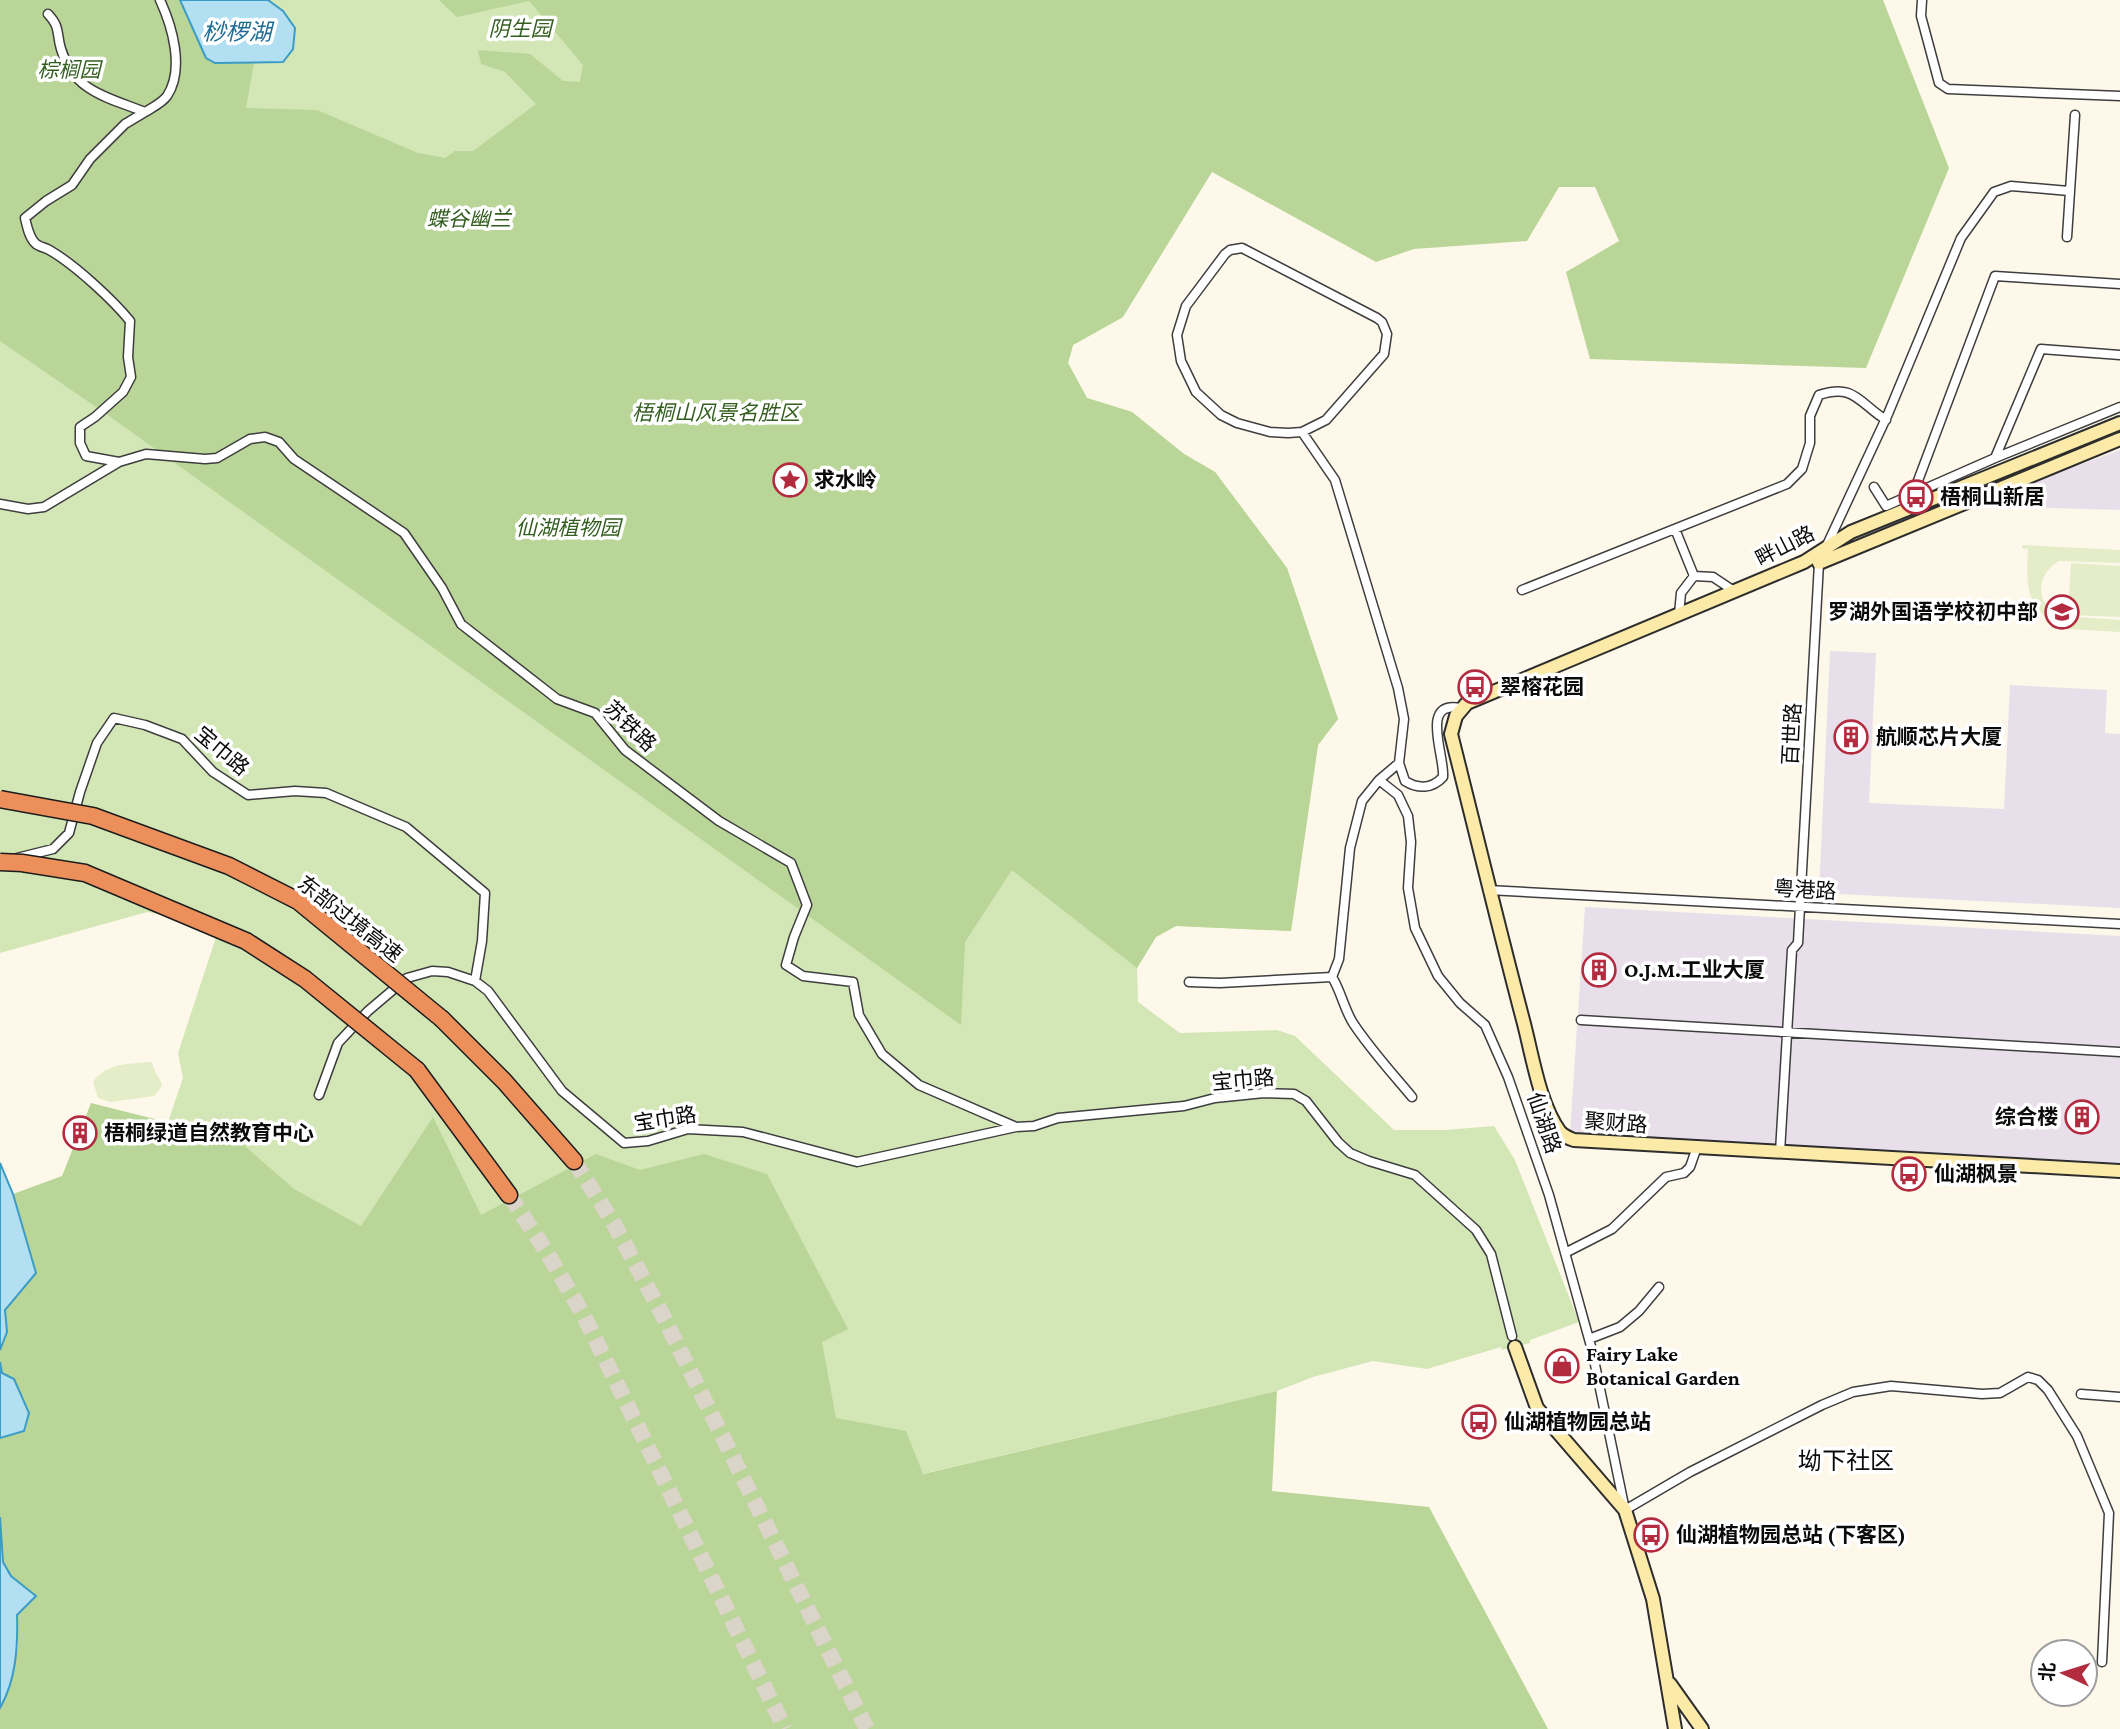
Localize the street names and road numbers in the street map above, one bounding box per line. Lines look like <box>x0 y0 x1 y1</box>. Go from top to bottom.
street label: 畔山路 <box>1751 521 1819 571</box>
street label: 苏铁路 <box>599 695 661 757</box>
street label: 百世路 <box>1778 702 1806 766</box>
street label: 宝巾路 <box>190 722 254 780</box>
street label: 东部过境高速 <box>293 871 407 967</box>
street label: 粤港路 <box>1773 876 1837 904</box>
street label: 宝巾路 <box>1211 1065 1275 1095</box>
street label: 仙湖路 <box>1522 1089 1566 1157</box>
street label: 宝巾路 <box>632 1102 698 1136</box>
street label: 聚财路 <box>1584 1109 1648 1137</box>

